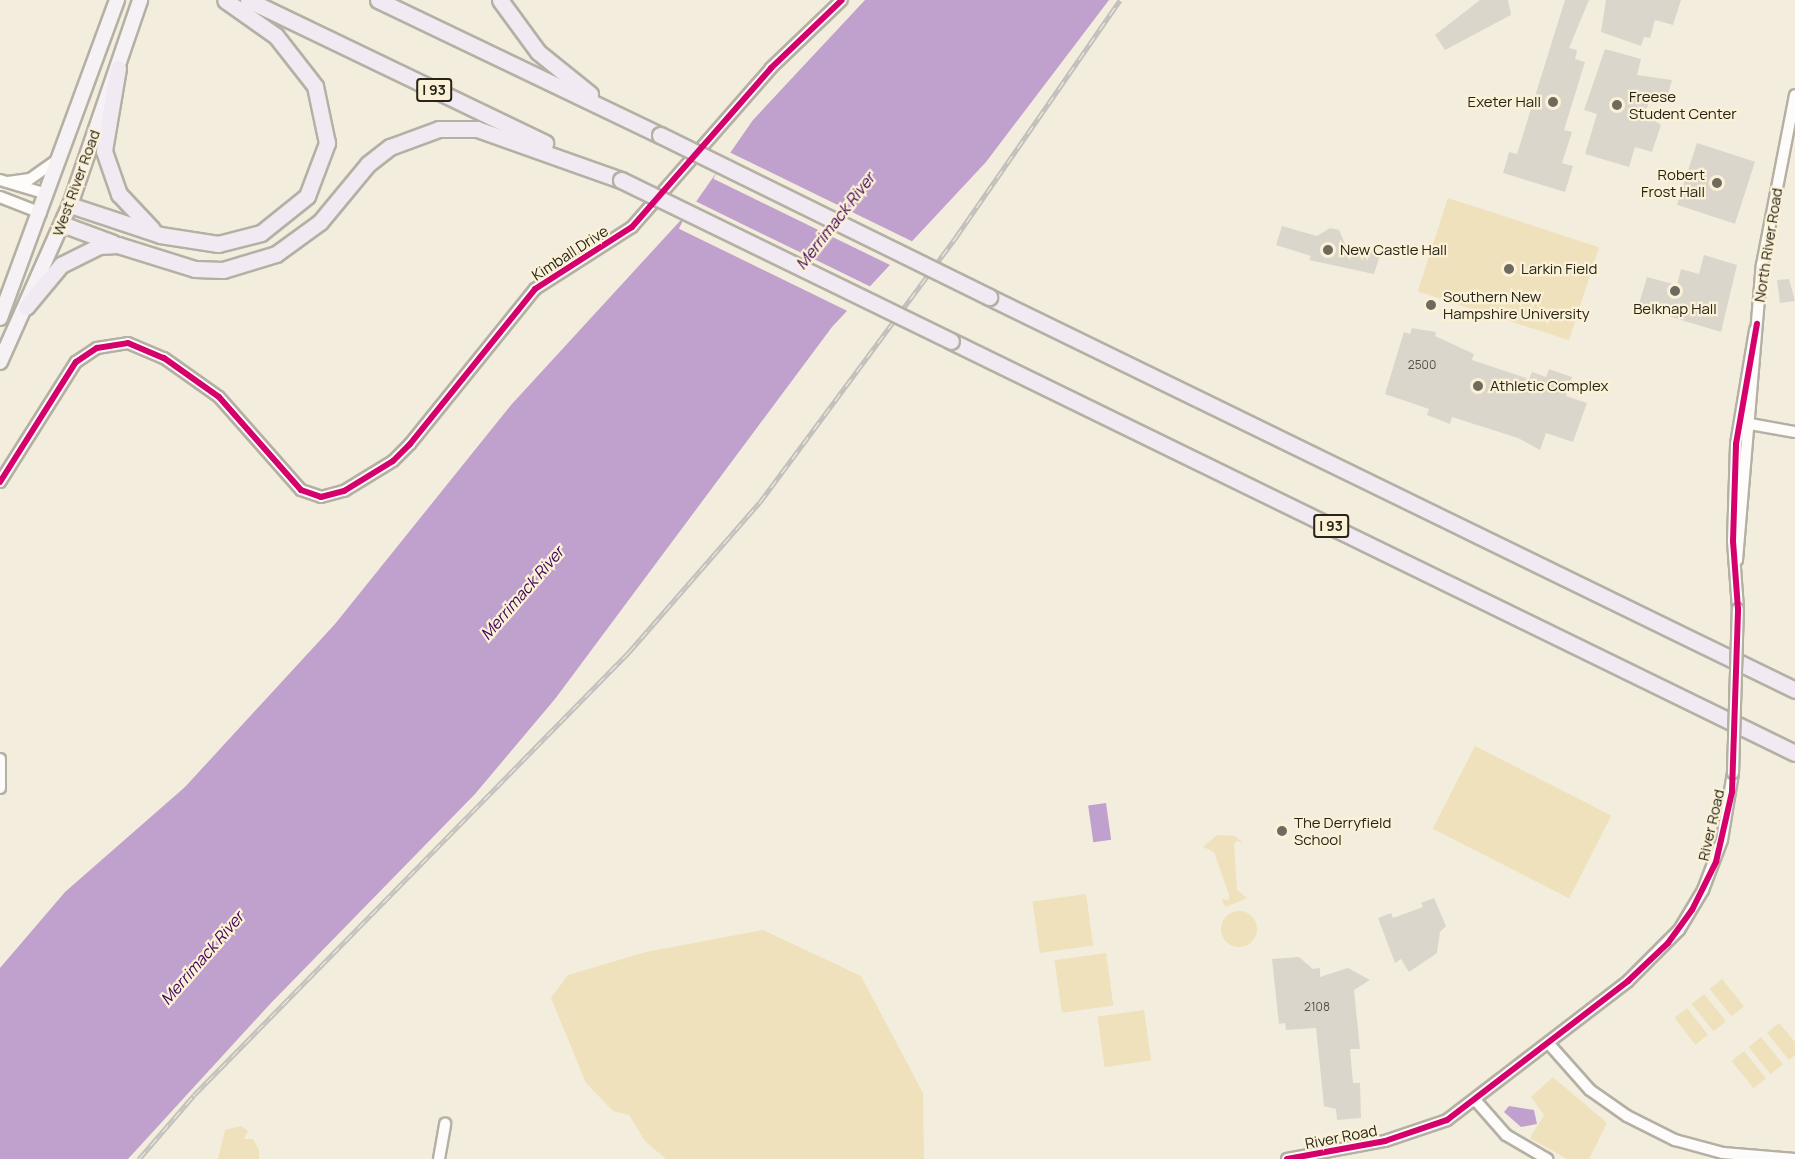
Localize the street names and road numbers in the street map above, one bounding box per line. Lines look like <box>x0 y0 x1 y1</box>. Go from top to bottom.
road number: I 93 <box>416 79 452 101</box>
street label: West River Road <box>48 127 104 239</box>
street label: North River Road <box>1750 187 1786 303</box>
street label: Kimball Drive <box>528 222 612 284</box>
road number: I 93 <box>1313 515 1349 537</box>
street label: River Road <box>1694 787 1728 863</box>
street label: River Road <box>1303 1121 1379 1153</box>

